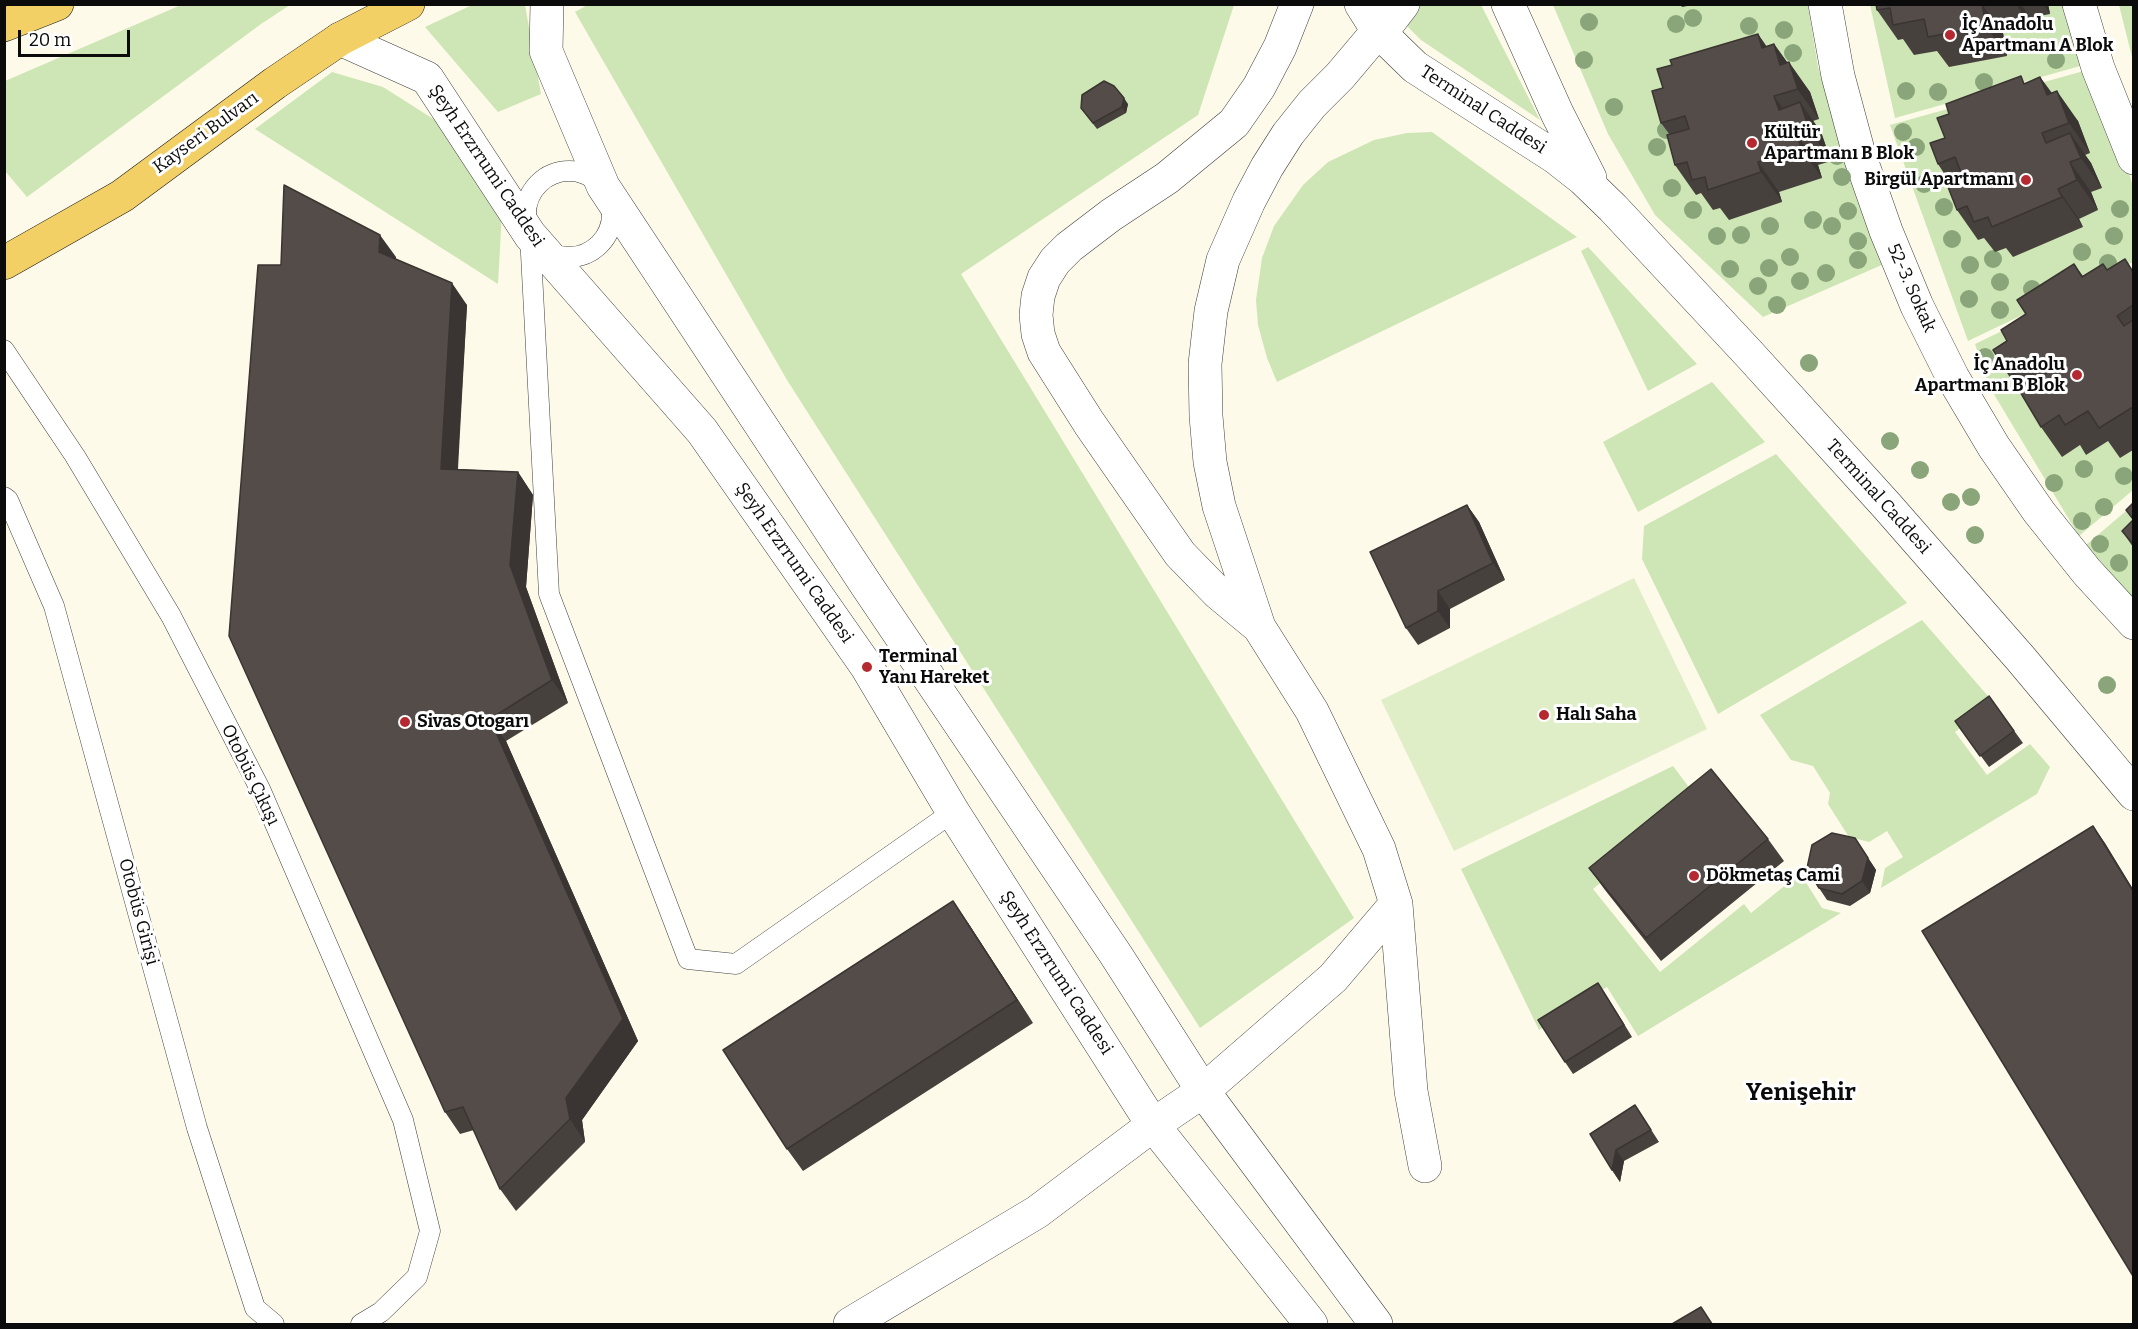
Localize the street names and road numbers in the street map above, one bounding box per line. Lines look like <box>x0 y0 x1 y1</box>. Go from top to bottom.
street label: Terminal Caddesi <box>1416 61 1550 159</box>
street label: Şeyh Erzrrumi Caddesi <box>424 81 548 251</box>
street label: Kayseri Bulvarı <box>149 88 263 178</box>
street label: 52-3. Sokak <box>1882 240 1940 336</box>
street label: Terminal Caddesi <box>1821 436 1935 558</box>
street label: Şeyh Erzrrumi Caddesi <box>730 479 858 647</box>
street label: Otobüs Çıkışı <box>216 721 284 829</box>
street label: Otobüs Girişi <box>113 856 163 968</box>
street label: Şeyh Erzrrumi Caddesi <box>995 887 1117 1059</box>

